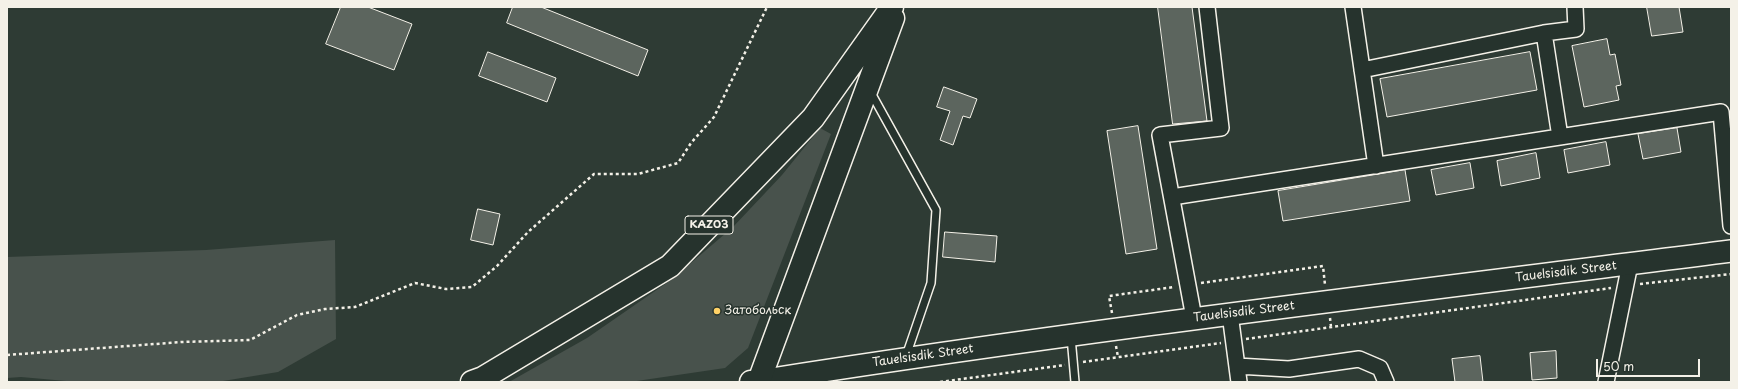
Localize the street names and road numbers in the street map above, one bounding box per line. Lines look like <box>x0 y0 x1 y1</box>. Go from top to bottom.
road number: KАZ03 <box>685 216 733 234</box>
street label: Tauelsisdik Street <box>1515 259 1617 285</box>
street label: Tauelsisdik Street <box>1193 299 1295 325</box>
street label: Tauelsisdik Street <box>872 342 974 370</box>

